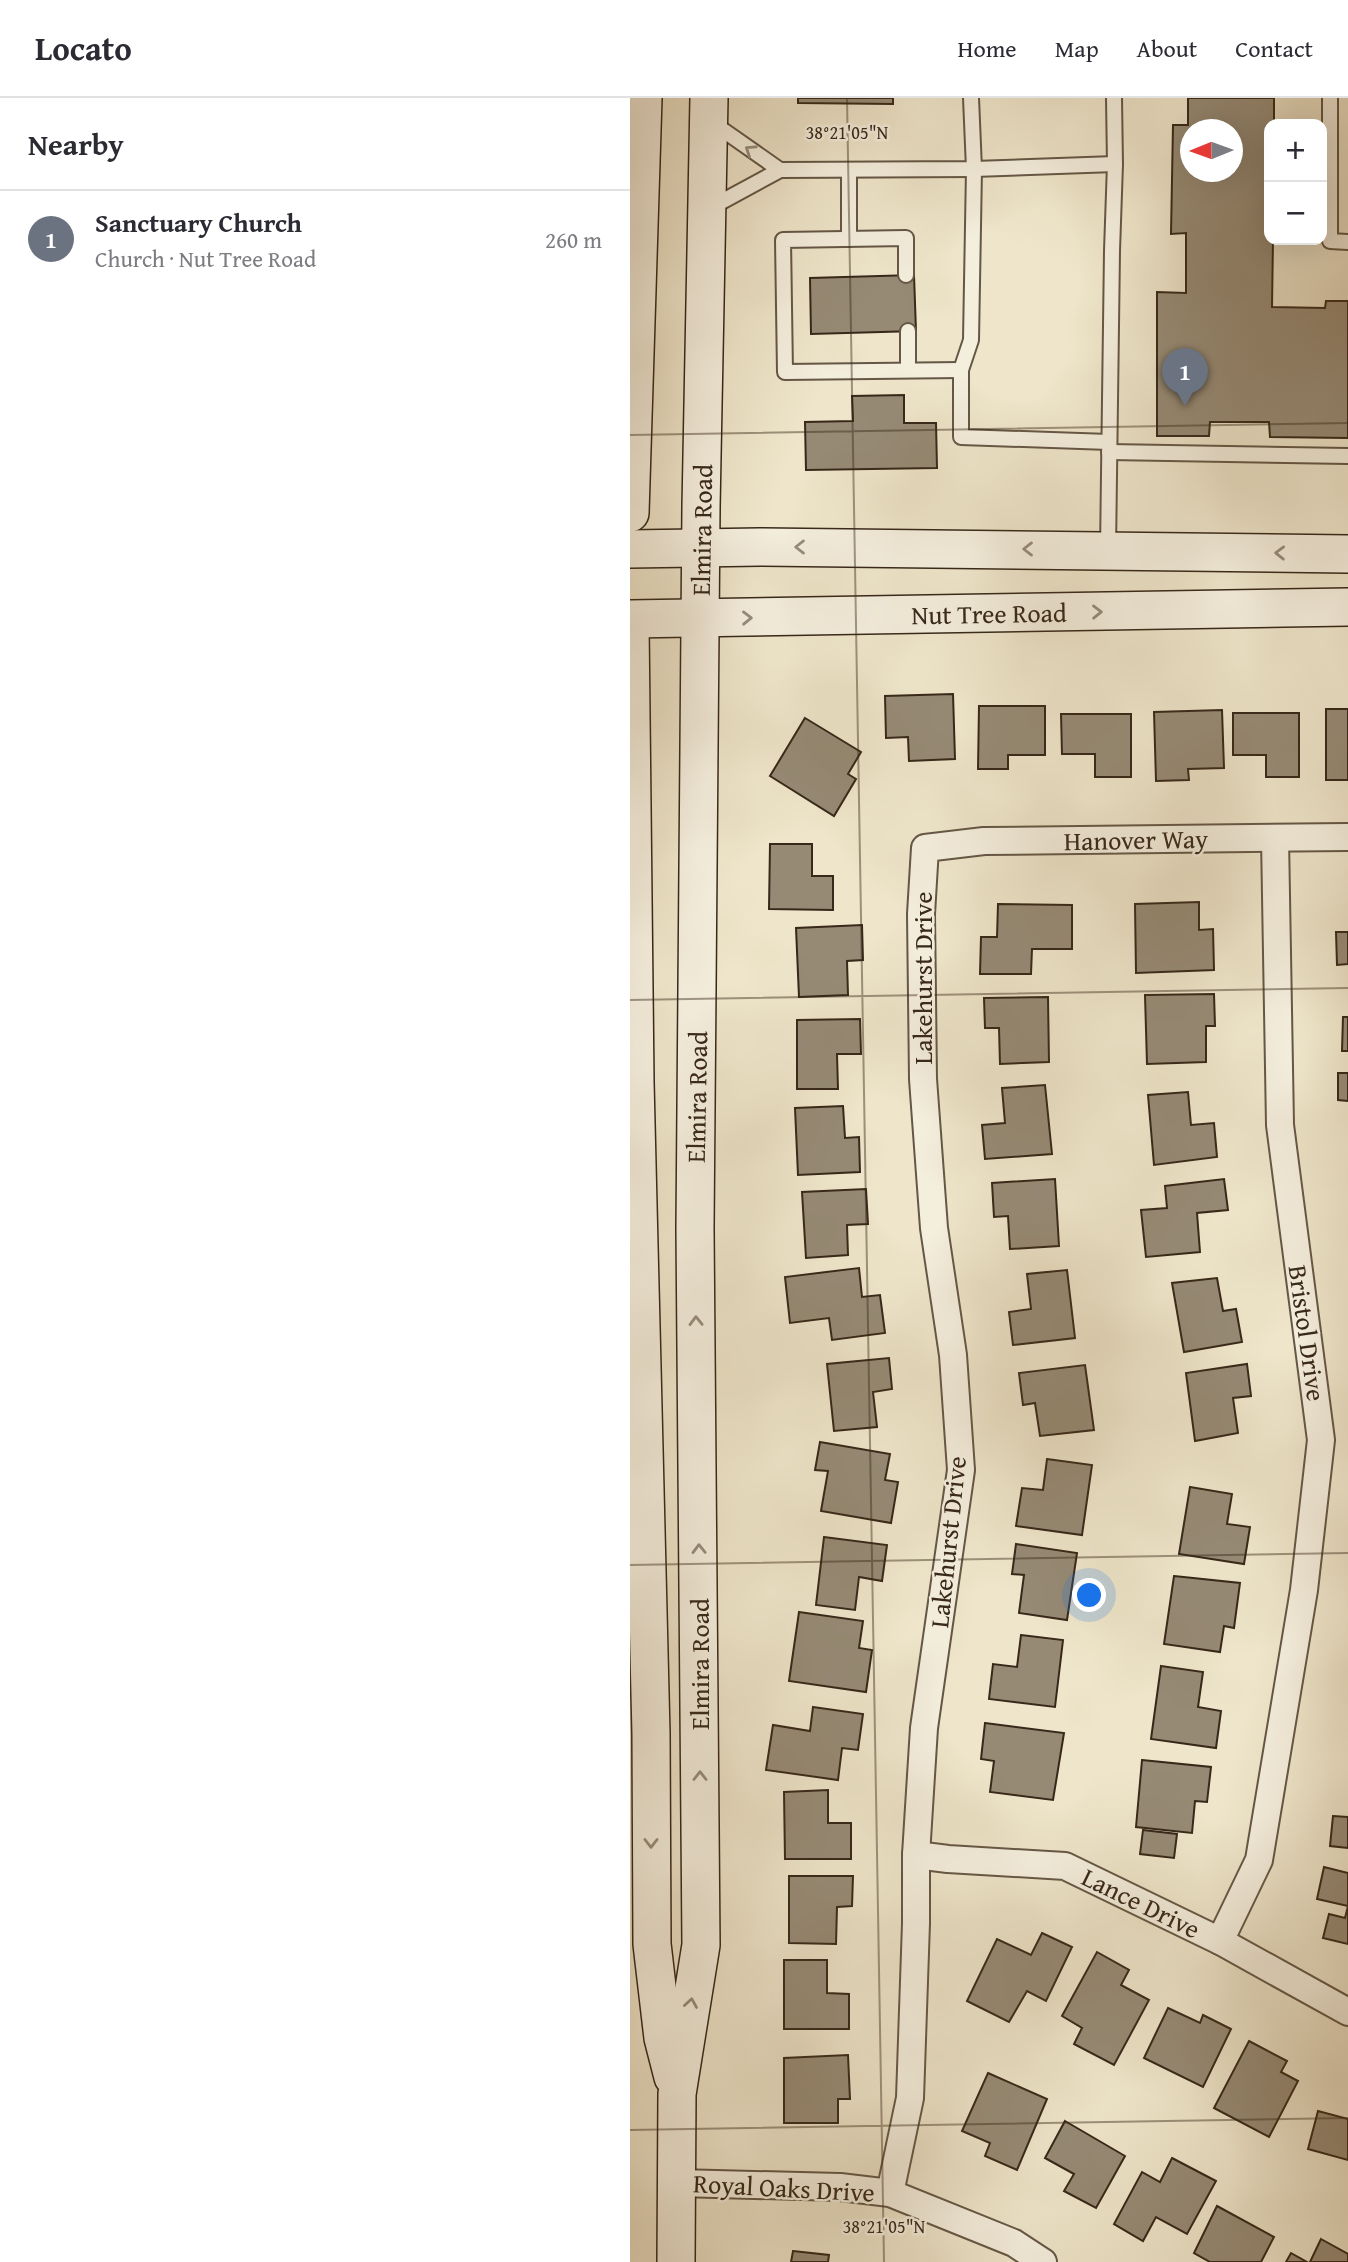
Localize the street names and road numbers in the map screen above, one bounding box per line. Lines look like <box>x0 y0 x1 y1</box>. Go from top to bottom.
street label: Elmira Road <box>681 464 722 596</box>
street label: Nut Tree Road <box>911 593 1067 634</box>
street label: Hanover Way <box>1064 819 1208 860</box>
street label: Lakehurst Drive <box>903 892 942 1064</box>
street label: Elmira Road <box>676 1031 717 1163</box>
street label: Bristol Drive <box>1279 1262 1336 1403</box>
street label: Lakehurst Drive <box>919 1454 976 1630</box>
street label: Elmira Road <box>680 1598 719 1730</box>
street label: Lance Drive <box>1075 1857 1207 1948</box>
street label: Royal Oaks Drive <box>692 2163 876 2212</box>

